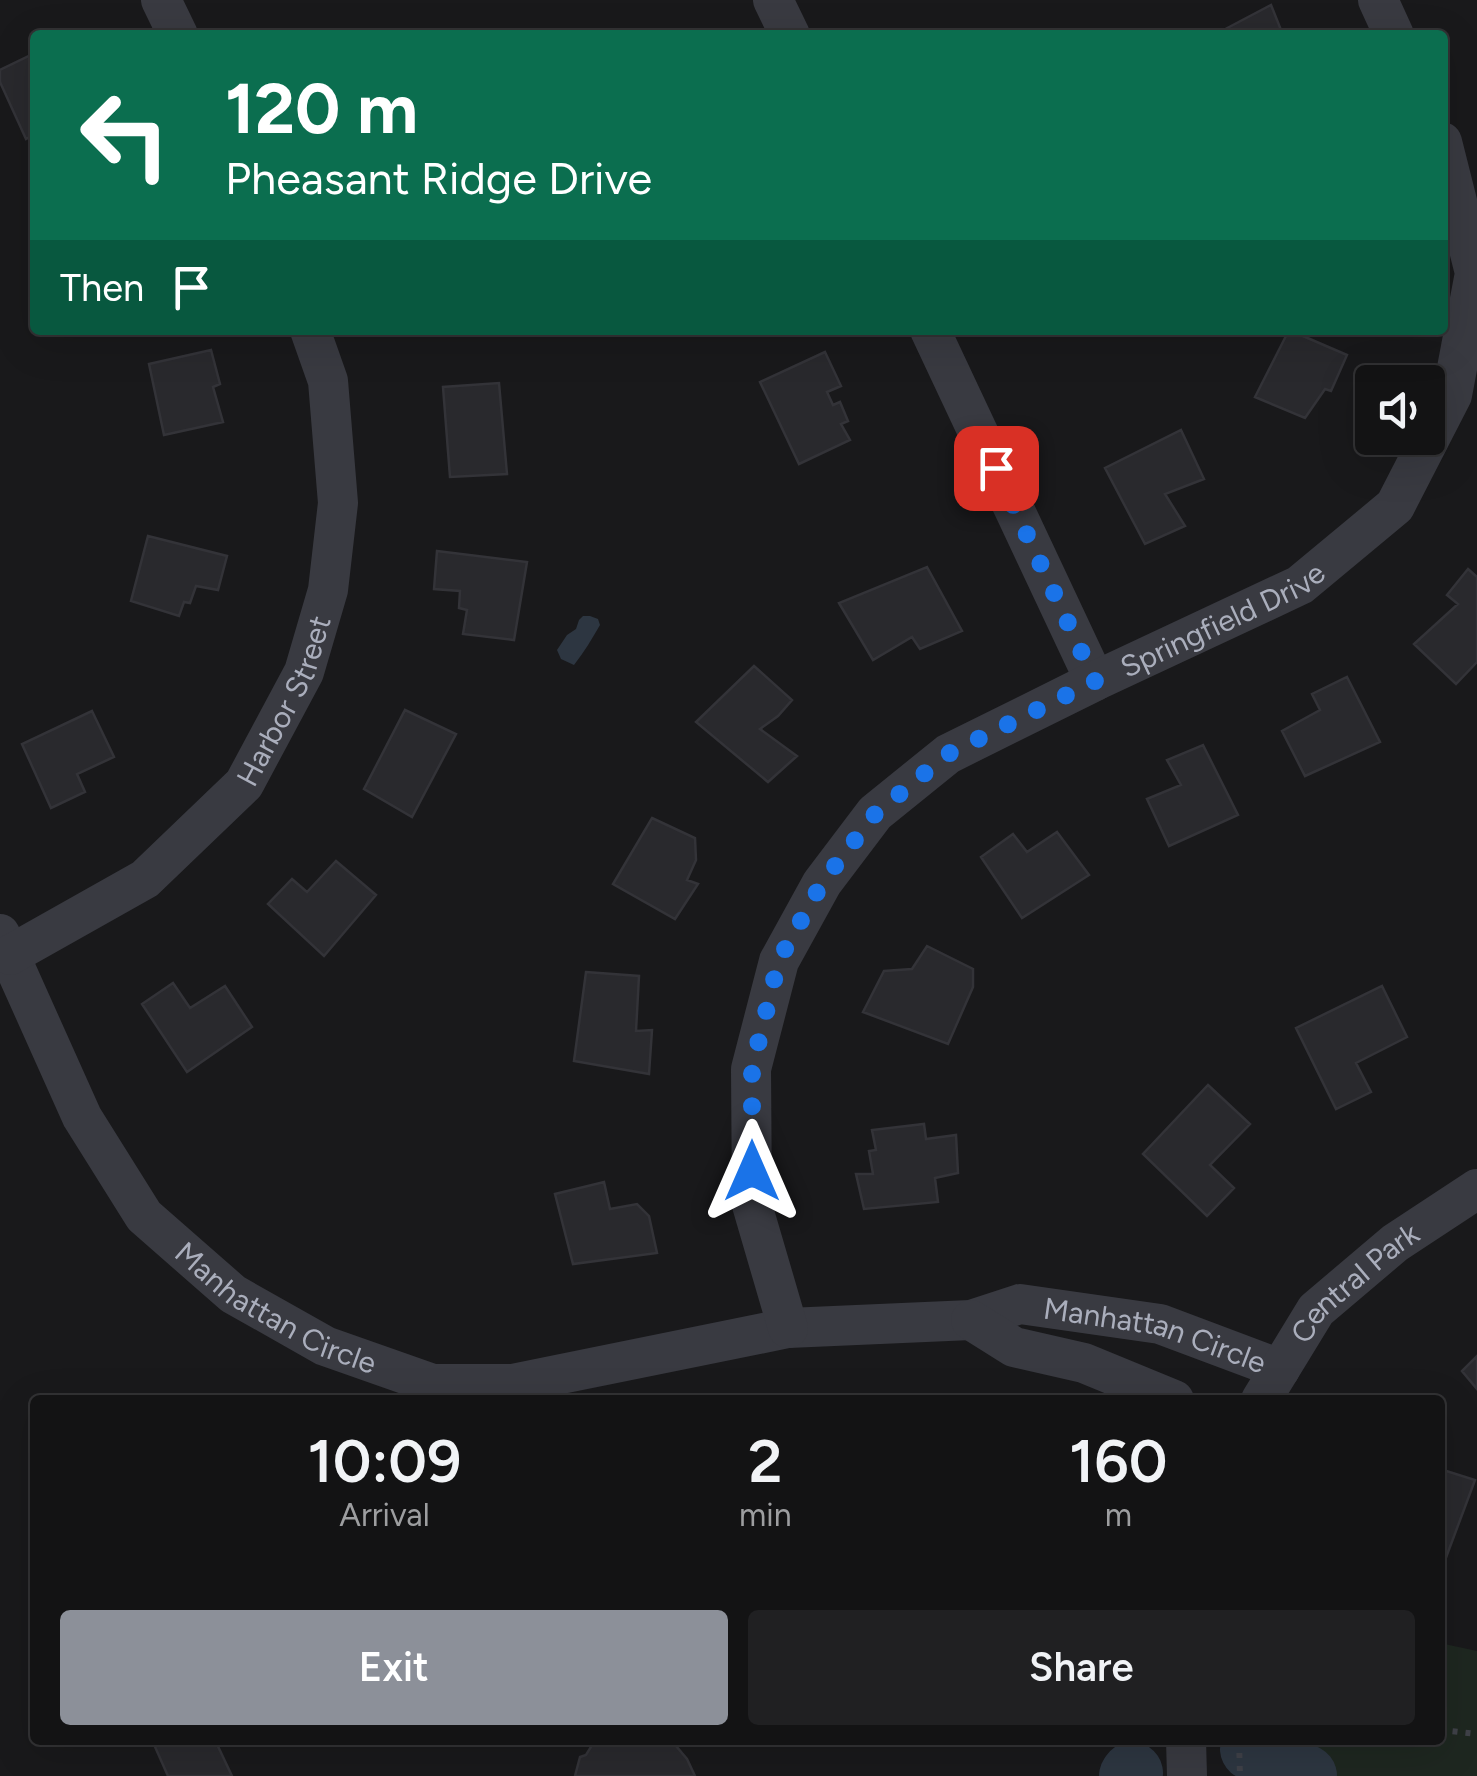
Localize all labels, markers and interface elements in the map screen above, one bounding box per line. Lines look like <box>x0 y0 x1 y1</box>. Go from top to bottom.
text: 120 m <box>225 66 418 151</box>
icon: left <box>60 70 190 200</box>
text: Pheasant Ridge Drive <box>225 151 652 205</box>
icon: arrive <box>164 260 219 315</box>
text: Then <box>60 265 144 311</box>
map controls <box>1355 365 1445 455</box>
button: sound <box>1355 365 1445 455</box>
pin <box>954 426 1039 511</box>
icon: arrive <box>969 441 1024 496</box>
street label: Springfield Drive <box>1114 554 1332 685</box>
street label: Harbor Street <box>228 611 338 792</box>
position arrow <box>700 1119 804 1223</box>
street label: Central Park <box>1282 1214 1426 1349</box>
street label: Manhattan Circle <box>168 1234 382 1381</box>
street label: Manhattan Circle <box>1041 1289 1272 1381</box>
text: 10:09 <box>308 1425 461 1497</box>
text: 2 <box>748 1425 782 1497</box>
text: 160 <box>1069 1425 1167 1497</box>
text: Arrival <box>339 1496 430 1534</box>
text: min <box>739 1496 792 1534</box>
text: m <box>1105 1496 1132 1534</box>
button: Exit <box>60 1610 728 1725</box>
button: Share <box>748 1610 1415 1725</box>

